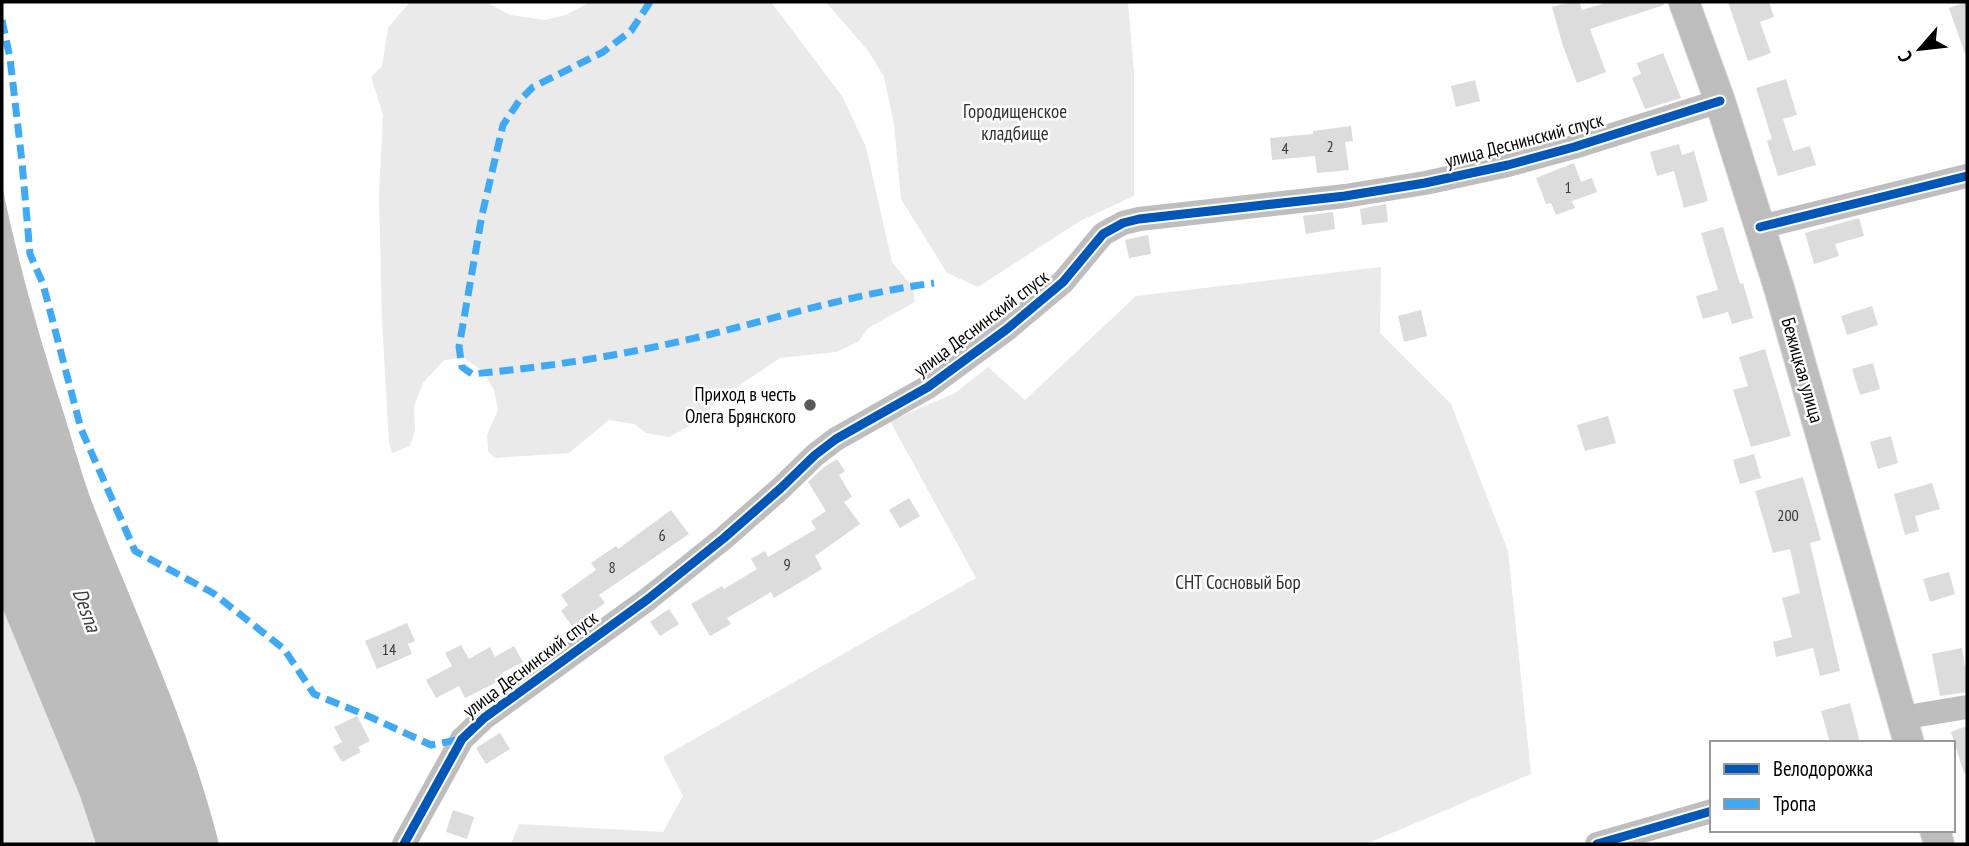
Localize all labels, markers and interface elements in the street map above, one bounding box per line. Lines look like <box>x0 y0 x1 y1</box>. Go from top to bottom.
north arrow <box>1885 14 1955 84</box>
text: С <box>1892 47 1918 66</box>
park label: Городищенское кладбище <box>963 99 1067 145</box>
street label: улица Деснинский спуск <box>1442 107 1606 173</box>
house number: 2 <box>1326 136 1334 156</box>
house number: 4 <box>1281 138 1289 158</box>
house number: 1 <box>1564 177 1572 197</box>
street label: улица Деснинский спуск <box>909 264 1054 382</box>
street label: Бежицкая улица <box>1777 315 1829 425</box>
place label: Приход в честь Олега Брянского <box>685 382 796 428</box>
marker: Приход в честь Олега Брянского <box>802 397 818 413</box>
house number: 200 <box>1777 505 1799 525</box>
house number: 6 <box>658 525 666 545</box>
house number: 9 <box>783 554 791 574</box>
house number: 8 <box>608 557 616 577</box>
park label: СНТ Сосновый Бор <box>1175 570 1301 594</box>
water label: Desna <box>67 585 108 637</box>
street label: улица Деснинский спуск <box>458 605 603 723</box>
house number: 14 <box>382 639 396 659</box>
legend <box>1710 741 1955 832</box>
text: Велодорожка <box>1773 755 1873 782</box>
text: Тропа <box>1773 790 1816 817</box>

